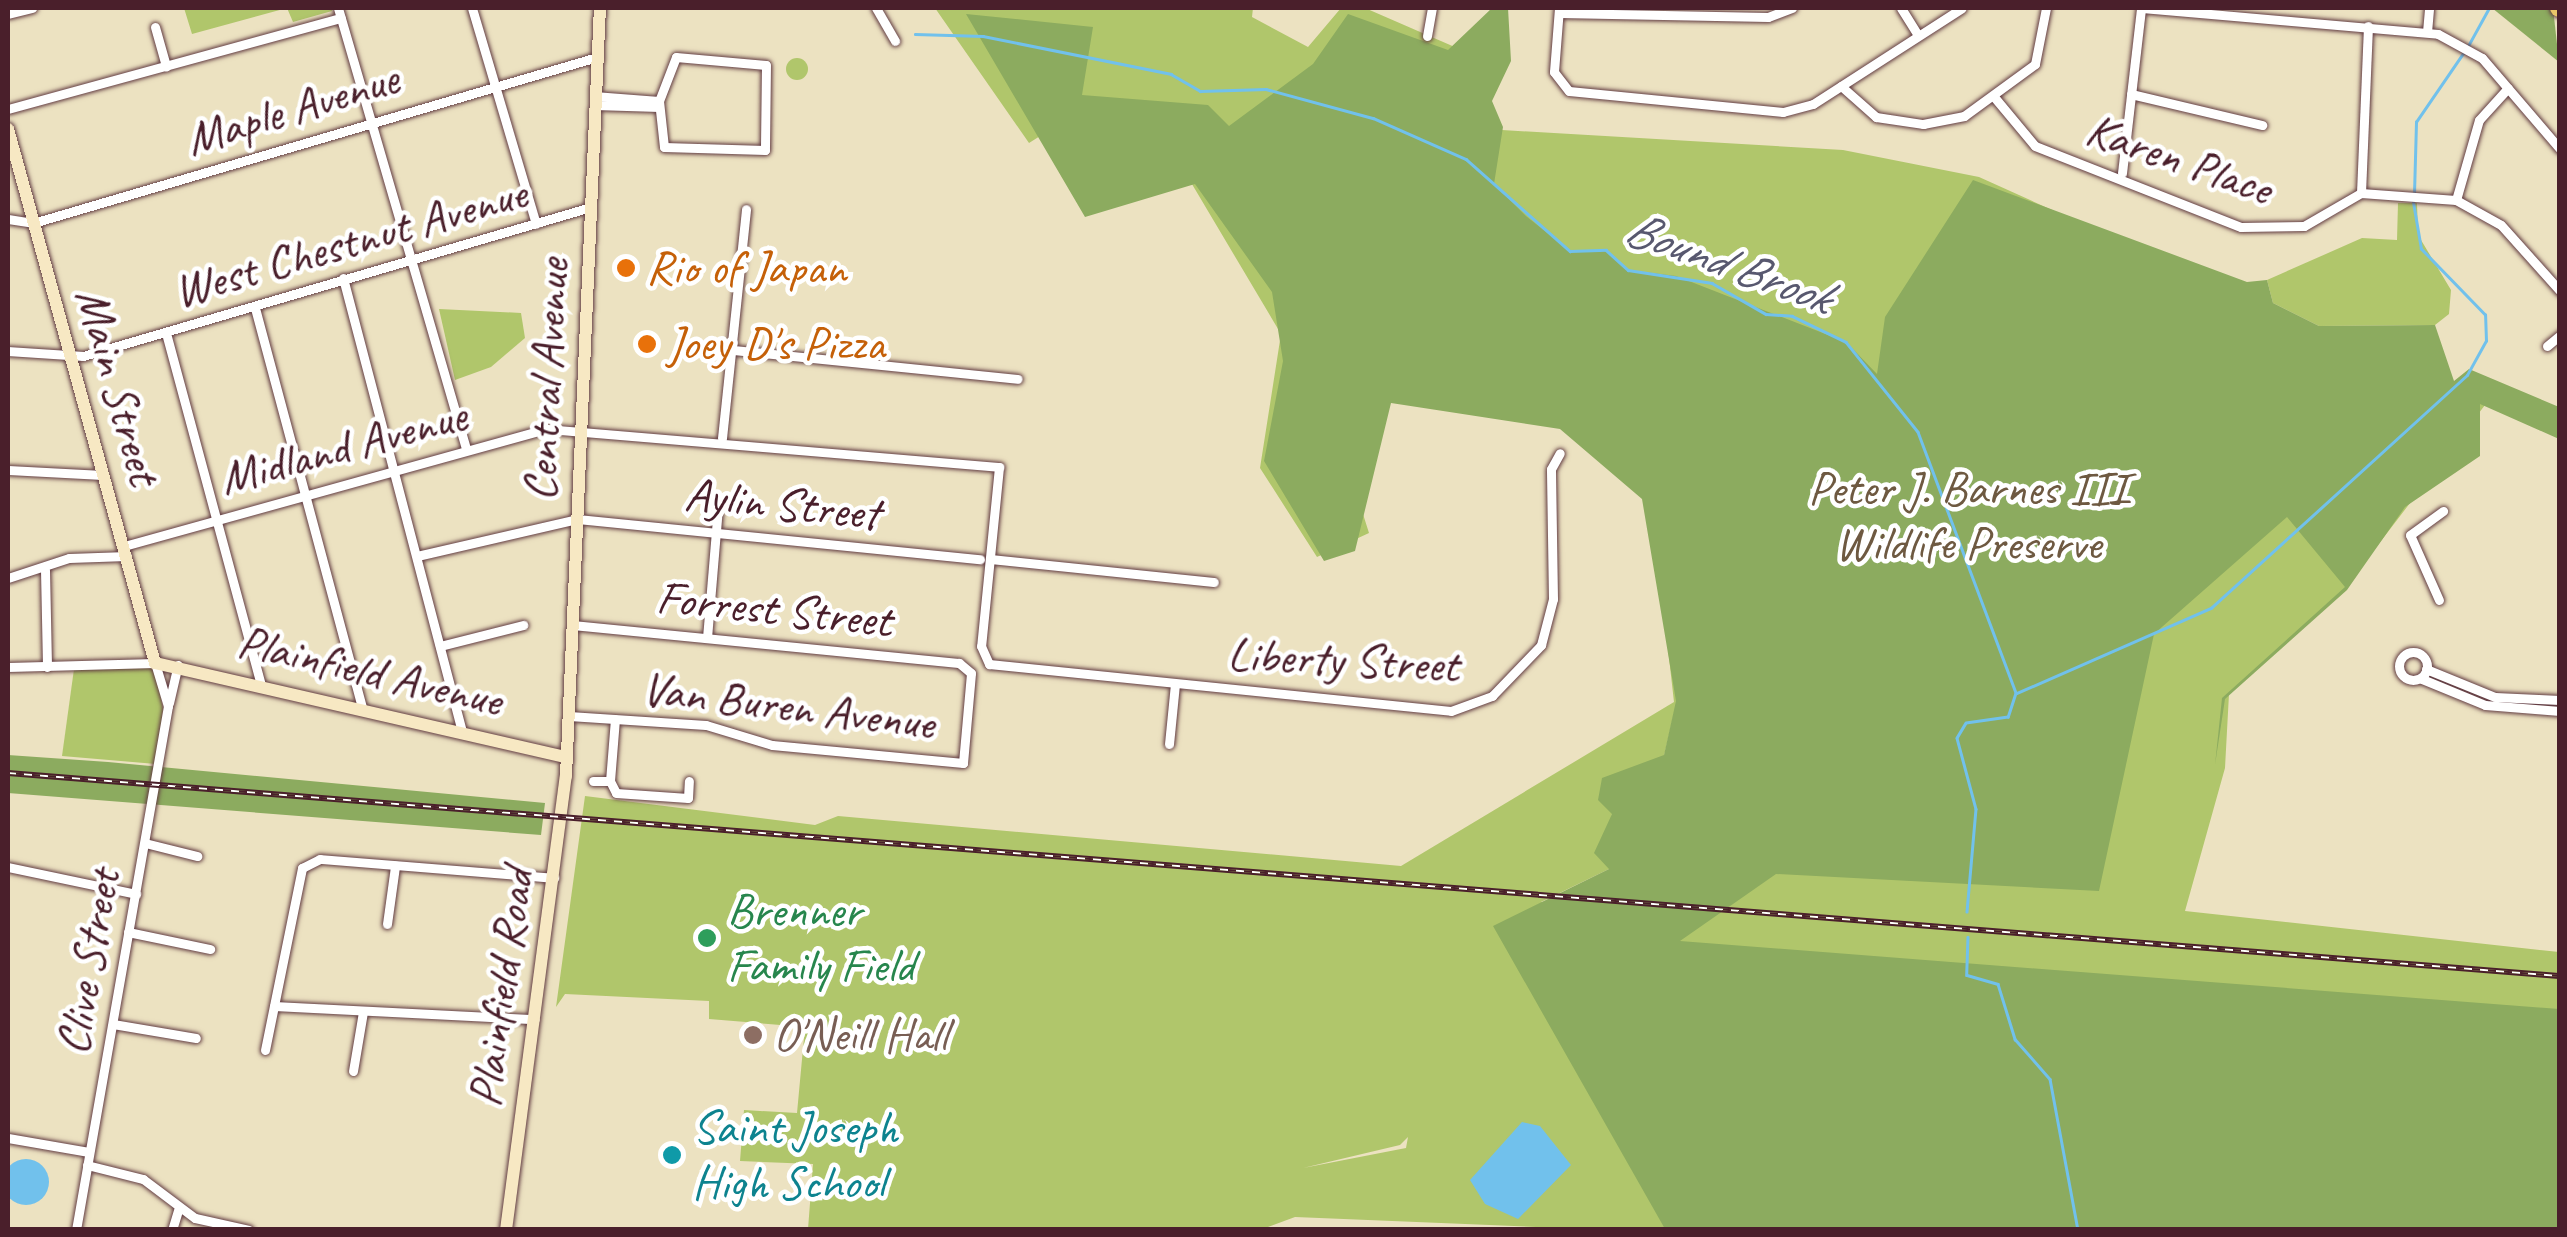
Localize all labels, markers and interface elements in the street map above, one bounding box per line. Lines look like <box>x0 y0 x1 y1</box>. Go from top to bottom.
street label: Maple Avenue <box>179 49 405 169</box>
street label: Karen Place <box>2078 100 2280 218</box>
street label: West Chestnut Avenue <box>167 164 533 320</box>
water label: Bound Brook <box>1617 197 1839 327</box>
place label: Rio of Japan <box>646 239 846 297</box>
marker: Rio of Japan <box>615 257 637 279</box>
street label: Central Avenue <box>511 258 581 502</box>
street label: Main Street <box>62 281 174 491</box>
place label: Joey D's Pizza <box>667 315 884 373</box>
marker: Joey D's Pizza <box>636 333 658 355</box>
street label: Midland Avenue <box>214 386 472 508</box>
park label: Peter J. Barnes III Wildlife Preserve <box>1808 459 2128 572</box>
street label: Aylin Street <box>682 465 882 543</box>
street label: Forrest Street <box>653 568 895 650</box>
street label: Plainfield Avenue <box>232 613 508 729</box>
street label: Liberty Street <box>1226 625 1460 695</box>
street label: Van Buren Avenue <box>638 659 938 753</box>
street label: Clive Street <box>43 865 133 1059</box>
street label: Plainfield Road <box>456 866 546 1110</box>
place label: Brenner Family Field <box>727 881 914 994</box>
marker: Brenner Family Field <box>696 927 718 949</box>
place label: O'Neill Hall <box>773 1006 948 1064</box>
marker: O'Neill Hall <box>742 1024 764 1046</box>
place label: Saint Joseph High School <box>692 1098 897 1211</box>
marker: Saint Joseph High School <box>661 1144 683 1166</box>

